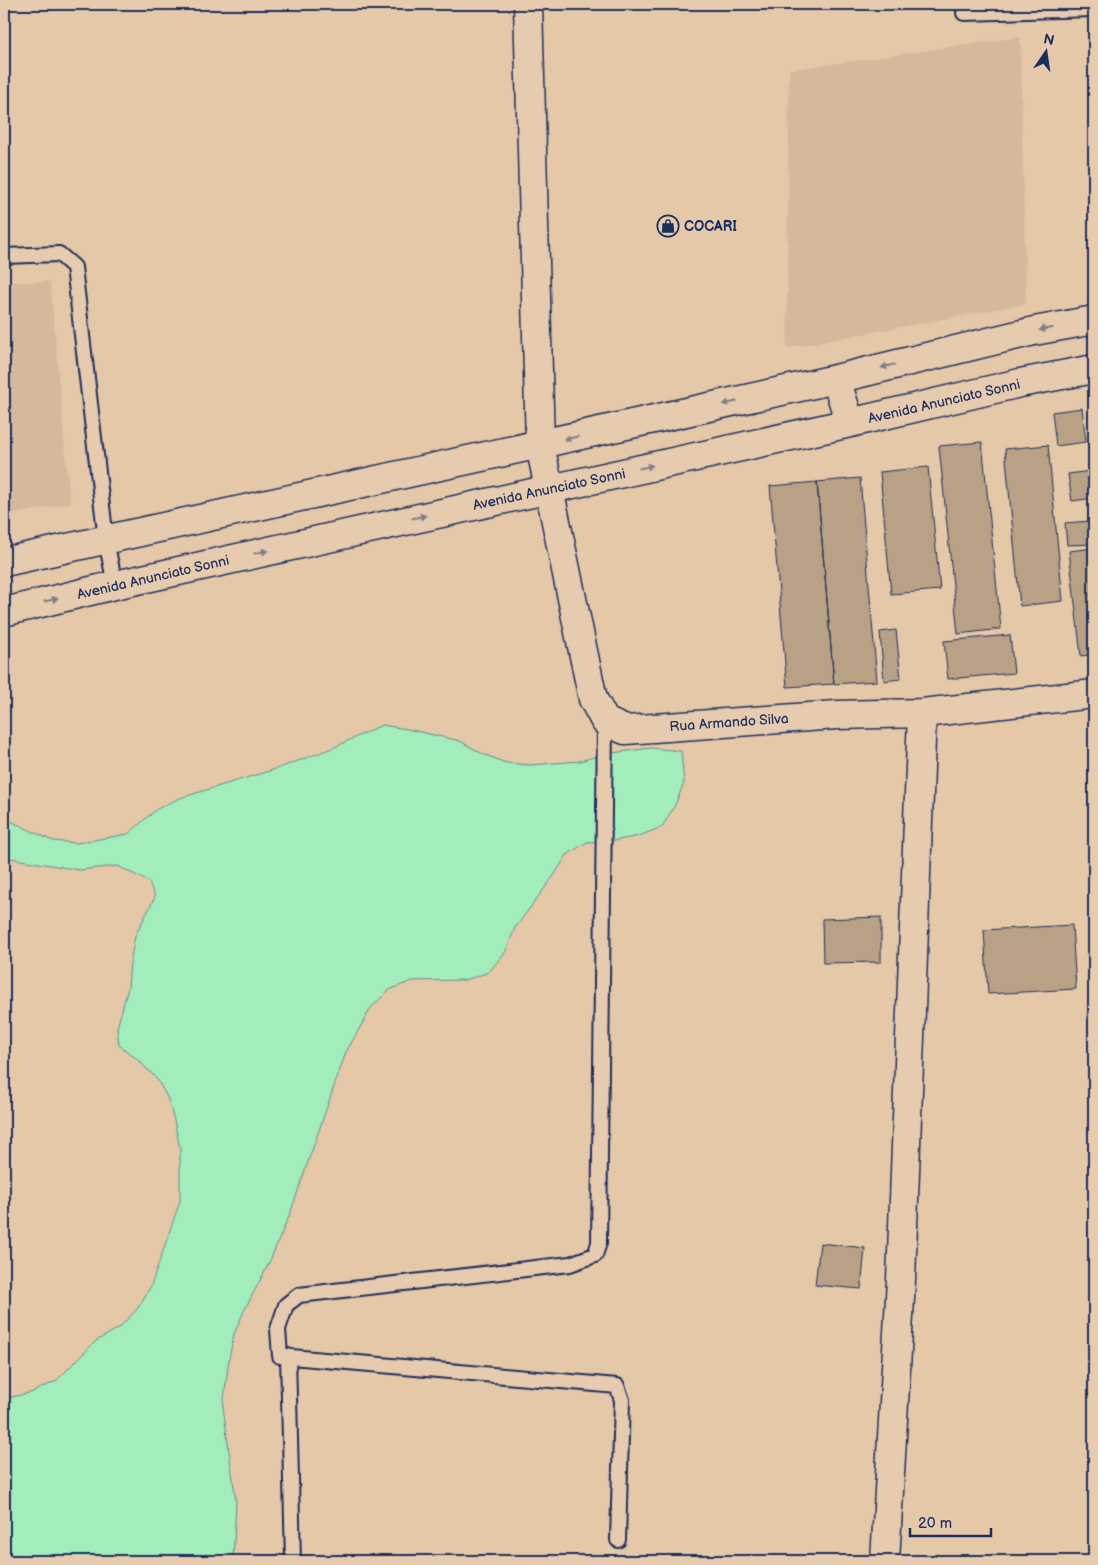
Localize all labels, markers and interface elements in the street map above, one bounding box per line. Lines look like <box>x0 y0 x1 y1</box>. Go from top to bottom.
north arrow <box>1020 28 1070 78</box>
text: N <box>1042 30 1056 49</box>
shop icon: COCARI <box>656 214 680 238</box>
place label: COCARI <box>684 218 737 235</box>
one-way arrow <box>1038 325 1054 333</box>
one-way arrow <box>881 362 896 370</box>
street label: Avenida Anunciato Sonni <box>866 376 1022 427</box>
one-way arrow <box>721 399 737 407</box>
one-way arrow <box>564 434 579 442</box>
one-way arrow <box>639 463 654 471</box>
street label: Avenida Anunciato Sonni <box>471 465 627 514</box>
one-way arrow <box>412 513 427 521</box>
one-way arrow <box>253 548 268 556</box>
street label: Avenida Anunciato Sonni <box>75 552 231 603</box>
one-way arrow <box>44 596 59 604</box>
street label: Rua Armando Silva <box>669 710 789 735</box>
scale bar <box>910 1505 992 1537</box>
text: 20 m <box>918 1514 952 1533</box>

